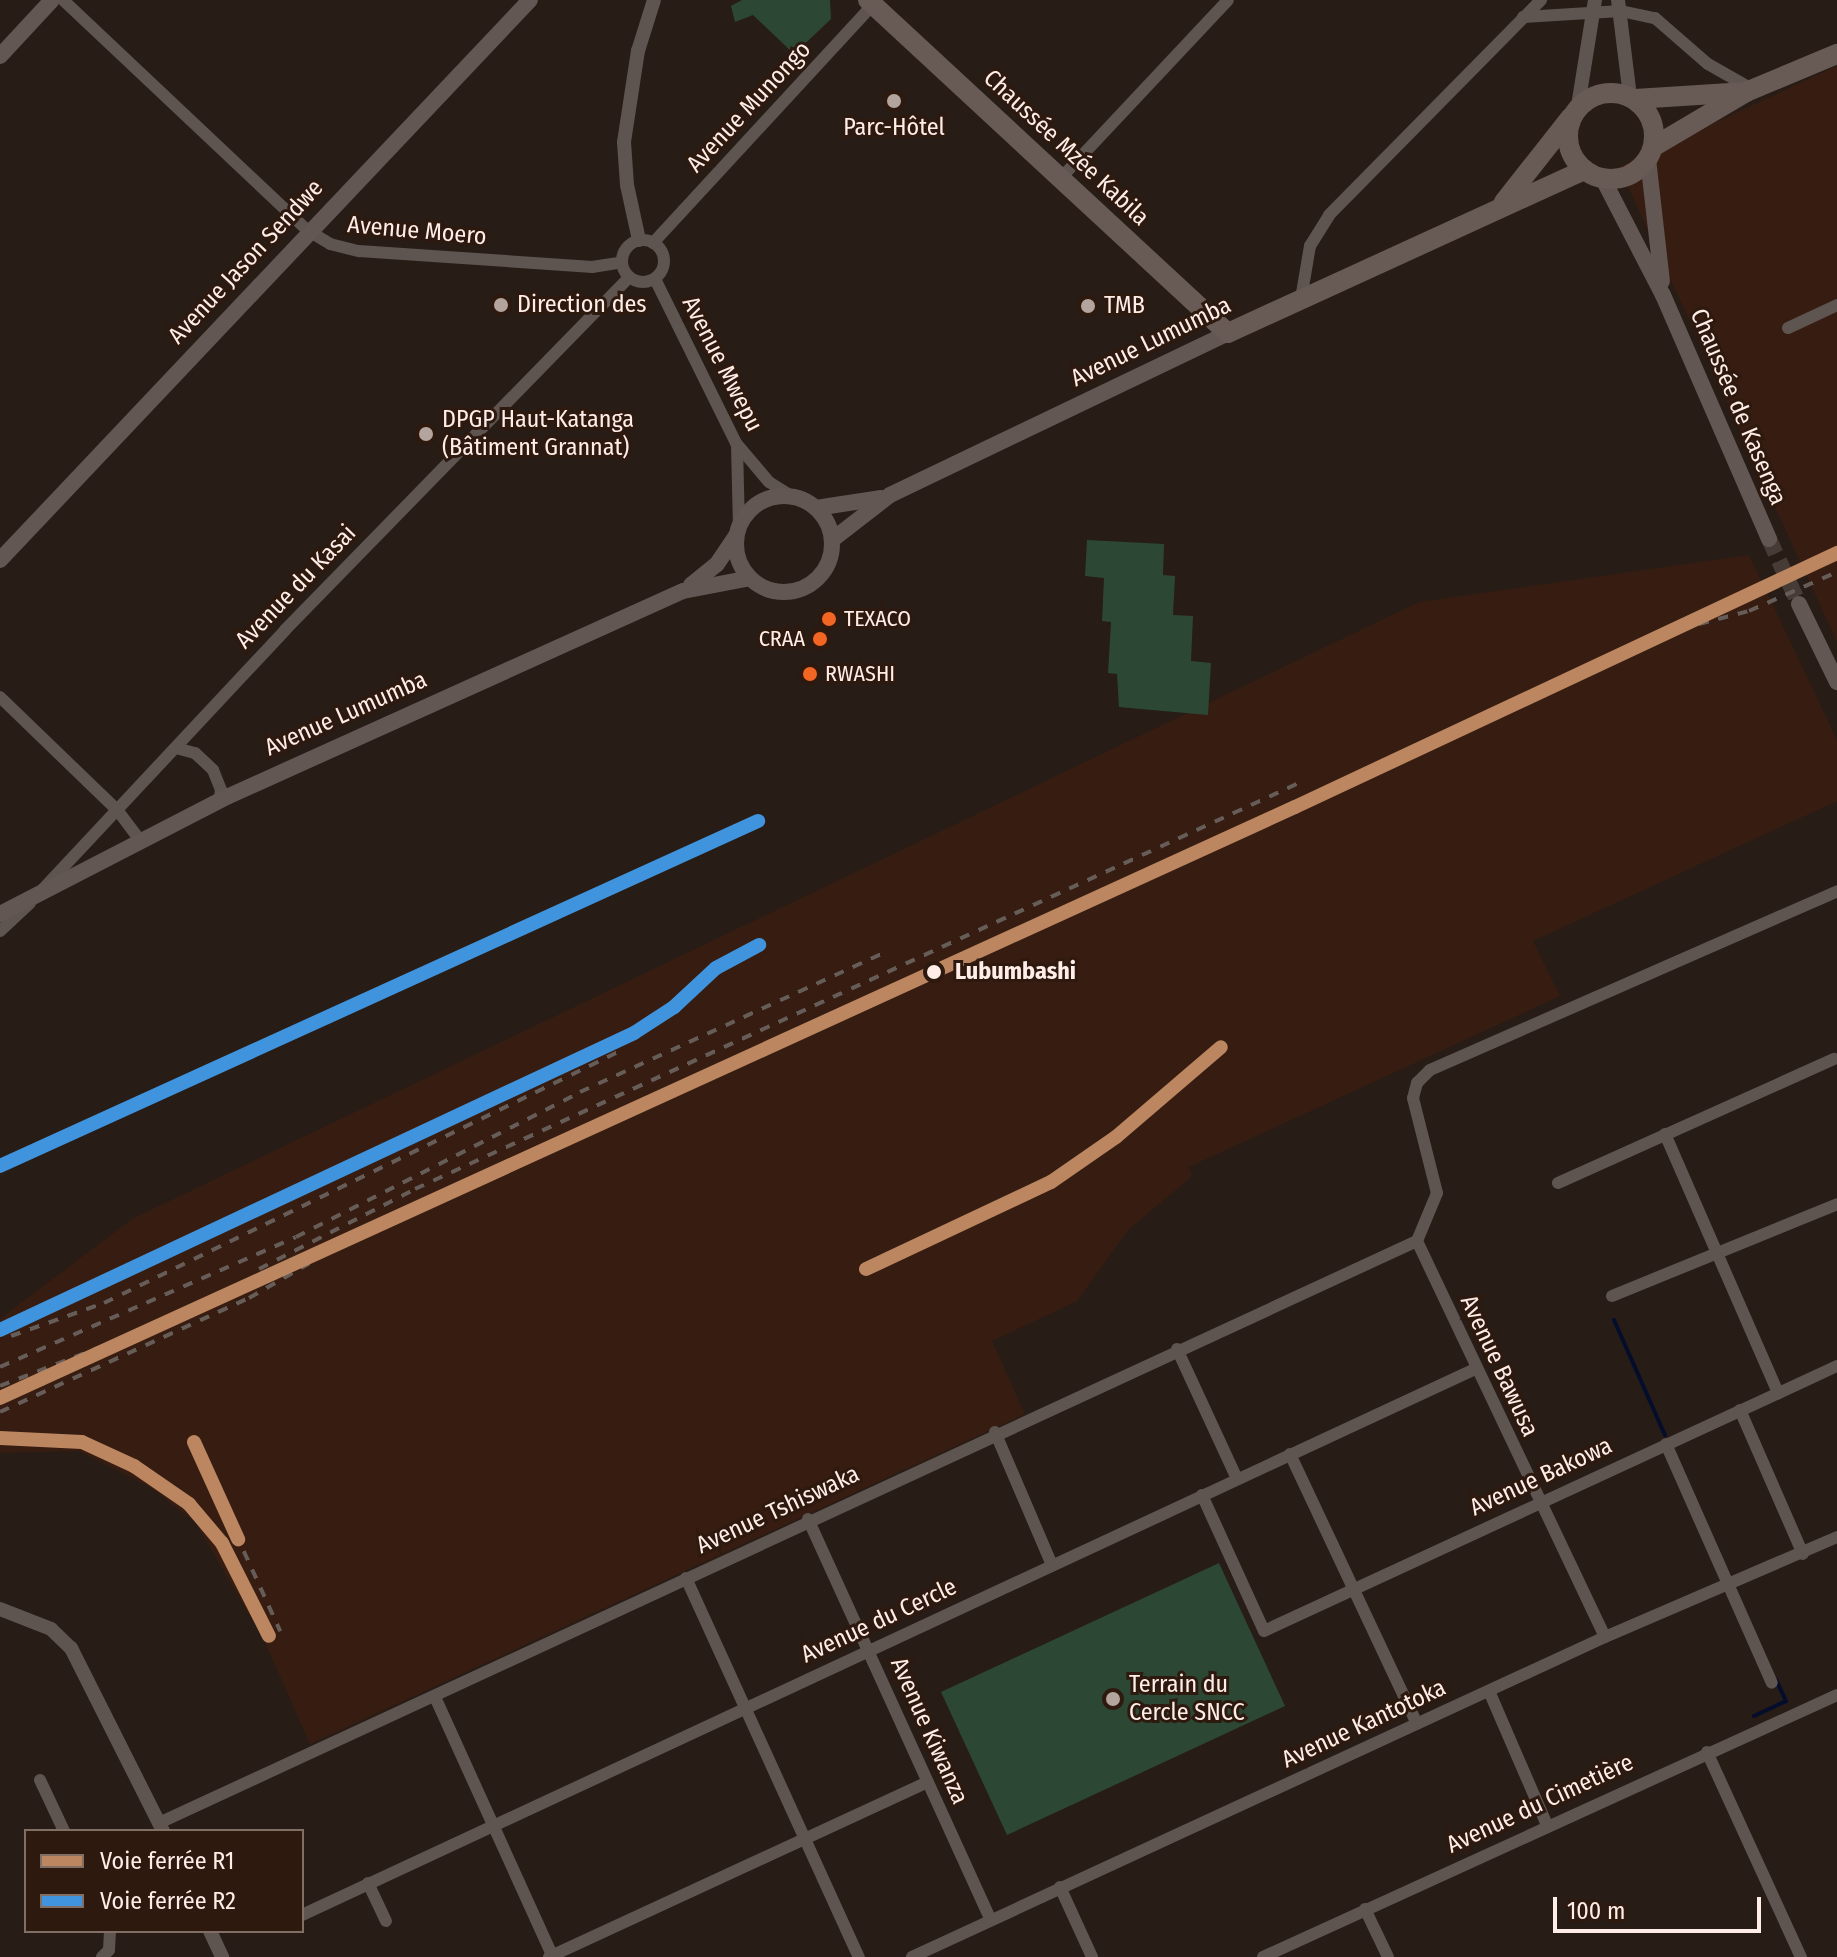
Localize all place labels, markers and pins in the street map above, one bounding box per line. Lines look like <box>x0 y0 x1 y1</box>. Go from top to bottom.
marker: Parc-Hôtel <box>885 92 903 110</box>
place label: Parc-Hôtel <box>843 114 945 142</box>
place label: Direction des <box>517 291 647 319</box>
place label: TMB <box>1104 292 1145 320</box>
marker: Direction des <box>492 296 510 314</box>
marker: TMB <box>1079 297 1097 315</box>
place label: DPGP Haut-Katanga (Bâtiment Grannat) <box>442 406 634 462</box>
marker: DPGP Haut-Katanga (Bâtiment Grannat) <box>417 425 435 443</box>
place label: TEXACO <box>844 606 911 632</box>
marker: TEXACO <box>821 611 837 627</box>
place label: CRAA <box>759 626 805 652</box>
marker: CRAA <box>812 631 828 647</box>
place label: RWASHI <box>825 661 895 687</box>
marker: RWASHI <box>802 666 818 682</box>
marker: Lubumbashi <box>920 958 948 986</box>
place label: Lubumbashi <box>955 958 1076 986</box>
place label: Terrain du Cercle SNCC <box>1129 1671 1245 1727</box>
marker: Terrain du Cercle SNCC <box>1104 1690 1122 1708</box>

